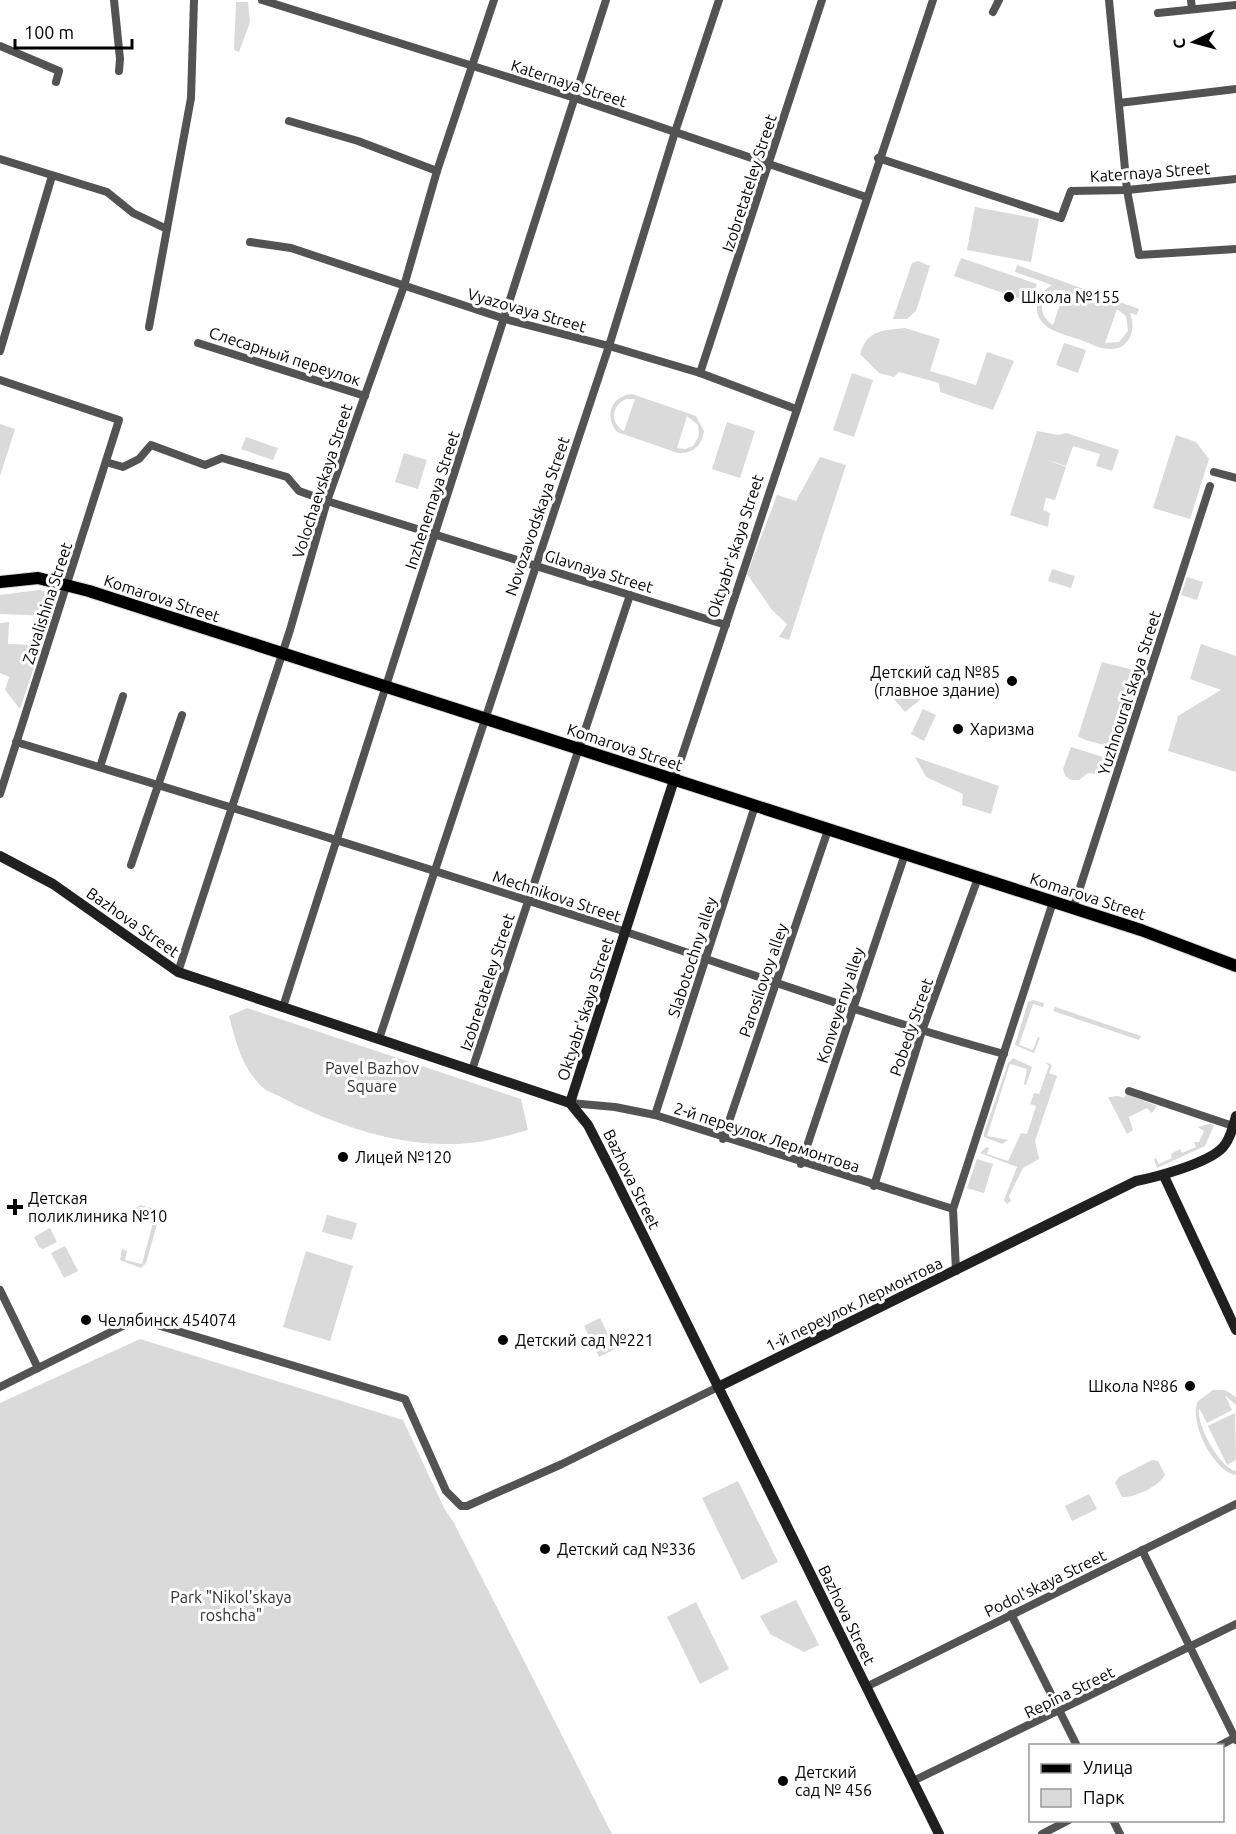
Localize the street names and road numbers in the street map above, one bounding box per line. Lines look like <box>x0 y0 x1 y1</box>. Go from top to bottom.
street label: Katernaya Street <box>509 56 630 110</box>
street label: Izobretateley Street <box>718 111 780 254</box>
street label: Katernaya Street <box>1089 159 1212 185</box>
street label: Vyazovaya Street <box>465 284 589 336</box>
street label: Слесарный переулок <box>207 323 363 389</box>
street label: Volochaevskaya Street <box>288 401 356 561</box>
street label: Inzhenernaya Street <box>401 428 463 571</box>
street label: Novozavodskaya Street <box>501 433 573 598</box>
street label: Oktyabr'skaya Street <box>703 471 767 620</box>
street label: Zavalishina Street <box>19 539 75 666</box>
street label: Glavnaya Street <box>543 546 656 596</box>
street label: Komarova Street <box>102 571 223 625</box>
street label: Yuzhnoural'skaya Street <box>1094 608 1164 778</box>
street label: Komarova Street <box>565 720 686 774</box>
street label: Mechnikova Street <box>491 867 624 925</box>
street label: Komarova Street <box>1028 869 1149 923</box>
street label: Bazhova Street <box>83 883 183 961</box>
street label: Slabotochny alley <box>664 894 720 1019</box>
street label: Izobretateley Street <box>456 910 518 1053</box>
street label: Parosilovoy alley <box>735 921 791 1039</box>
street label: Oktyabr'skaya Street <box>553 934 617 1083</box>
street label: Konveyerny alley <box>813 945 867 1065</box>
street label: Pobedy Street <box>886 975 936 1078</box>
street label: 2-й переулок Лермонтова <box>672 1098 862 1176</box>
street label: Bazhova Street <box>600 1126 664 1232</box>
street label: 1-й переулок Лермонтова <box>763 1253 945 1355</box>
street label: Podol'skaya Street <box>981 1545 1109 1620</box>
street label: Bazhova Street <box>815 1562 879 1668</box>
street label: Repina Street <box>1021 1662 1117 1722</box>

